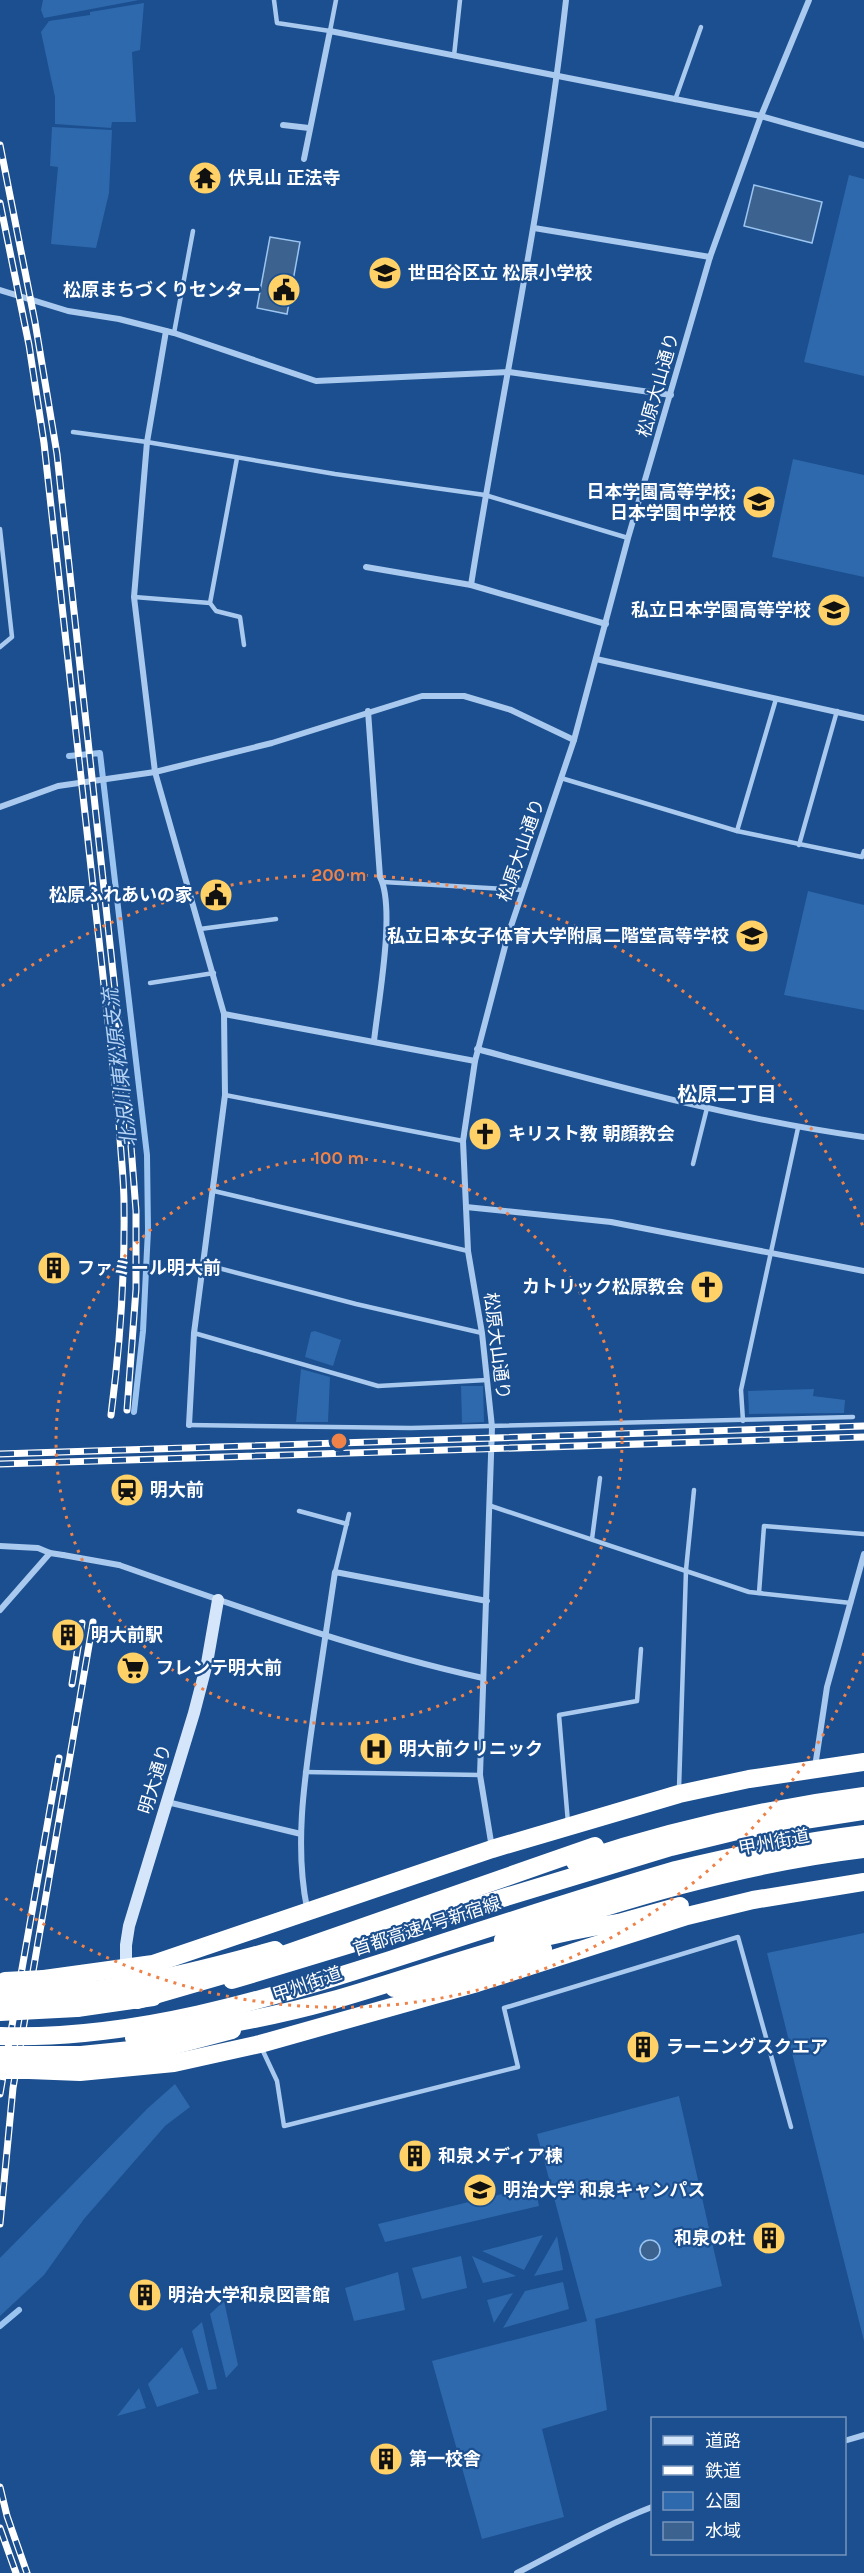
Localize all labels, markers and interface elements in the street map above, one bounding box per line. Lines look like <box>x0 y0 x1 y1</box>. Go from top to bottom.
temple icon: 伏見山 正法寺 <box>187 160 223 196</box>
place label: 伏見山 正法寺 <box>228 167 341 189</box>
school or university icon: 世田谷区立 松原小学校 <box>367 255 403 291</box>
place label: 世田谷区立 松原小学校 <box>408 262 593 284</box>
public building icon: 松原まちづくりセンター <box>266 272 302 308</box>
place label: 松原まちづくりセンター <box>63 279 261 301</box>
street label: 松原大山通り <box>633 330 683 440</box>
place label: 日本学園高等学校; 日本学園中学校 <box>586 481 736 524</box>
school or university icon: 日本学園高等学校; 日本学園中学校 <box>741 484 777 520</box>
school or university icon: 私立日本学園高等学校 <box>816 592 852 628</box>
place label: 私立日本学園高等学校 <box>631 599 811 621</box>
street label: 松原大山通り <box>493 795 549 905</box>
text: 200 m <box>311 864 367 886</box>
public building icon: 松原ふれあいの家 <box>198 877 234 913</box>
place label: 松原ふれあいの家 <box>49 884 193 906</box>
school or university icon: 私立日本女子体育大学附属二階堂高等学校 <box>734 918 770 954</box>
place label: 私立日本女子体育大学附属二階堂高等学校 <box>387 925 729 947</box>
water label: 北沢川東松原支流 <box>98 984 141 1149</box>
district label: 松原二丁目 <box>677 1083 777 1106</box>
church icon: キリスト教 朝顔教会 <box>467 1116 503 1152</box>
place label: キリスト教 朝顔教会 <box>508 1123 675 1145</box>
text: 100 m <box>314 1147 364 1169</box>
building icon: ファミール明大前 <box>36 1250 72 1286</box>
place label: ファミール明大前 <box>77 1257 221 1279</box>
church icon: カトリック松原教会 <box>689 1269 725 1305</box>
place label: カトリック松原教会 <box>522 1276 684 1298</box>
street label: 松原大山通り <box>480 1291 514 1401</box>
centre of rings <box>329 1431 349 1451</box>
station icon: 明大前 <box>109 1472 145 1508</box>
place label: 明大前 <box>150 1479 204 1501</box>
building icon: 明大前駅 <box>50 1617 86 1653</box>
place label: 明大前駅 <box>91 1624 163 1646</box>
supermarket icon: フレンテ明大前 <box>115 1650 151 1686</box>
place label: フレンテ明大前 <box>156 1657 282 1679</box>
hospital icon: 明大前クリニック <box>358 1731 394 1767</box>
place label: 明大前クリニック <box>399 1738 543 1760</box>
street label: 明大通り <box>134 1741 176 1817</box>
street label: 甲州街道 <box>737 1824 811 1860</box>
street label: 首都高速4号新宿線 <box>350 1892 504 1960</box>
street label: 甲州街道 <box>269 1962 345 2006</box>
building icon: ラーニングスクエア <box>625 2029 661 2065</box>
place label: ラーニングスクエア <box>666 2036 828 2058</box>
building icon: 和泉メディア棟 <box>397 2138 433 2174</box>
place label: 和泉メディア棟 <box>438 2145 563 2167</box>
school or university icon: 明治大学 和泉キャンパス <box>462 2172 498 2208</box>
place label: 明治大学 和泉キャンパス <box>503 2179 706 2201</box>
building icon: 和泉の杜 <box>751 2220 787 2256</box>
place label: 和泉の杜 <box>674 2227 746 2249</box>
building icon: 明治大学和泉図書館 <box>127 2277 163 2313</box>
place label: 明治大学和泉図書館 <box>168 2284 330 2306</box>
legend <box>651 2417 846 2555</box>
text: 道路 <box>705 2430 741 2452</box>
building icon: 第一校舎 <box>368 2441 404 2477</box>
place label: 第一校舎 <box>409 2448 481 2470</box>
text: 鉄道 <box>705 2460 741 2482</box>
text: 公園 <box>705 2490 741 2512</box>
text: 水域 <box>705 2520 741 2542</box>

